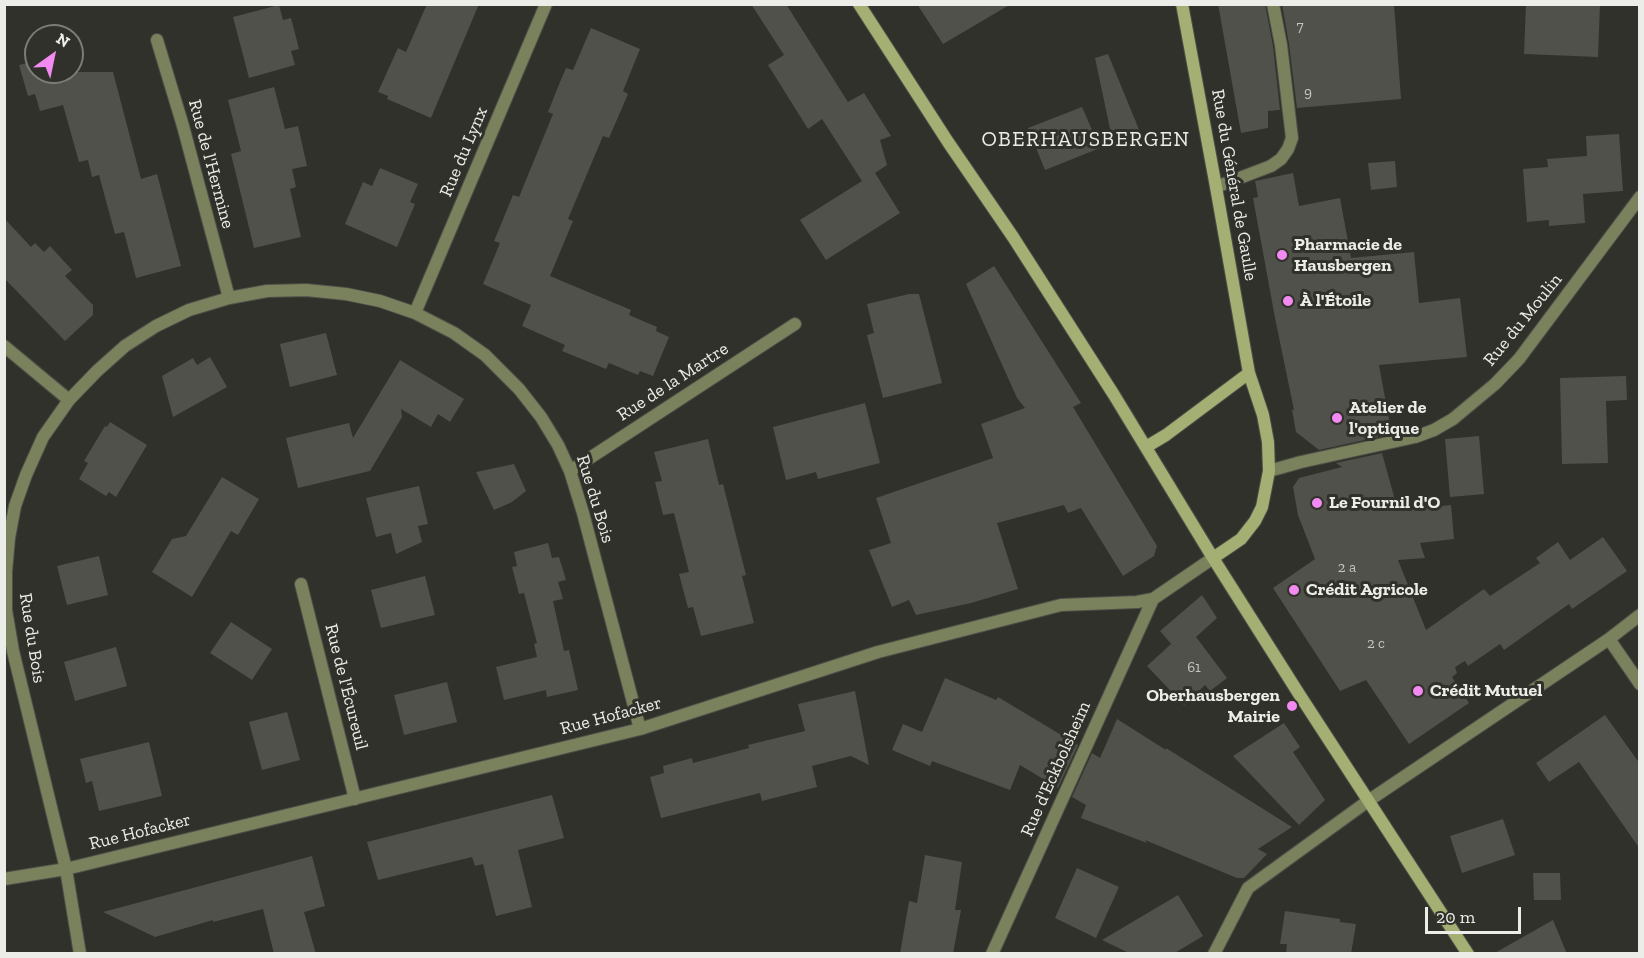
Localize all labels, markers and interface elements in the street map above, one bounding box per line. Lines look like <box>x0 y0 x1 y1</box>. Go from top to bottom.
house number: 7 <box>1296 18 1304 36</box>
north arrow <box>24 24 84 84</box>
text: N <box>53 29 73 51</box>
house number: 9 <box>1304 84 1312 102</box>
street label: Rue du Général de Gaulle <box>1206 87 1262 283</box>
street label: Rue de l'Hermine <box>183 97 239 231</box>
street label: Rue du Lynx <box>435 104 493 200</box>
district label: OBERHAUSBERGEN <box>981 127 1191 153</box>
place label: Pharmacie de Hausbergen <box>1294 234 1402 276</box>
marker: Pharmacie de Hausbergen <box>1275 248 1289 262</box>
street label: Rue du Moulin <box>1479 269 1567 371</box>
place label: À l'Étoile <box>1300 290 1371 312</box>
marker: À l'Étoile <box>1281 294 1295 308</box>
street label: Rue de la Martre <box>613 338 733 426</box>
place label: Atelier de l'optique <box>1349 397 1426 440</box>
marker: Atelier de l'optique <box>1330 411 1344 425</box>
street label: Rue du Bois <box>571 452 619 546</box>
place label: Le Fournil d'O <box>1329 492 1440 514</box>
marker: Le Fournil d'O <box>1310 496 1324 510</box>
house number: 2 a <box>1338 559 1356 577</box>
place label: Crédit Agricole <box>1306 579 1428 601</box>
marker: Crédit Agricole <box>1287 583 1301 597</box>
street label: Rue du Bois <box>14 591 50 685</box>
street label: Rue de l'Écureuil <box>320 622 372 752</box>
house number: 2 c <box>1367 635 1385 653</box>
house number: 61 <box>1187 659 1201 677</box>
place label: Crédit Mutuel <box>1430 680 1542 702</box>
marker: Crédit Mutuel <box>1411 684 1425 698</box>
place label: Oberhausbergen Mairie <box>1146 685 1280 728</box>
street label: Rue Hofacker <box>558 692 664 740</box>
street label: Rue d'Eckbolsheim <box>1016 698 1096 840</box>
marker: Oberhausbergen Mairie <box>1285 699 1299 713</box>
street label: Rue Hofacker <box>87 809 193 855</box>
scale bar <box>1428 895 1524 933</box>
text: 20 m <box>1436 906 1475 928</box>

